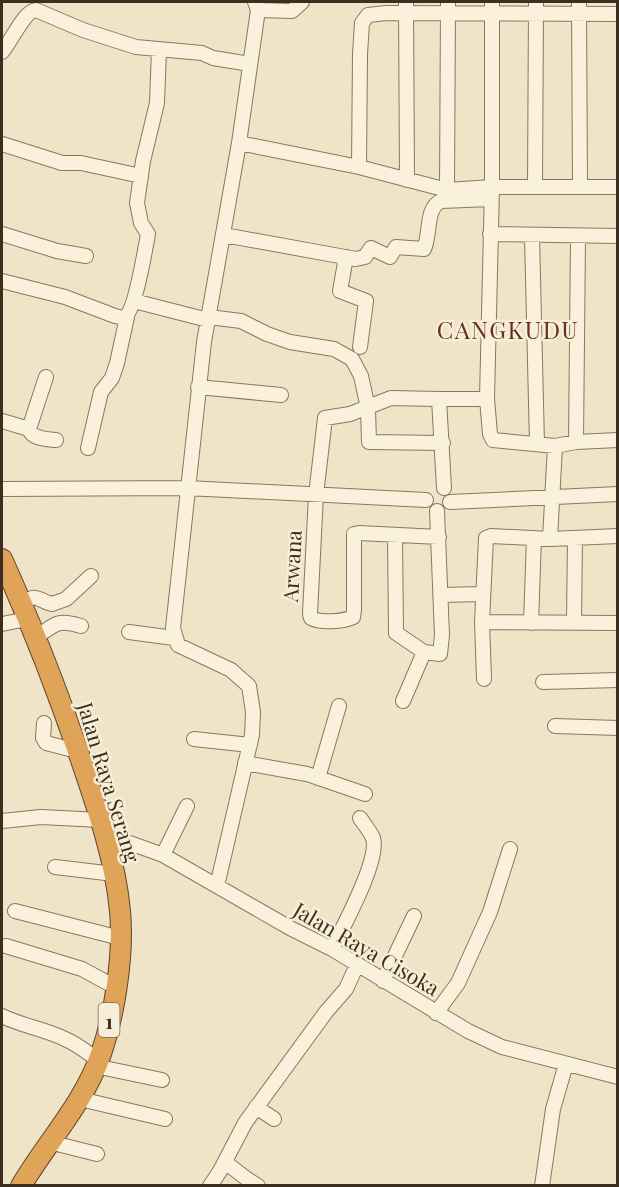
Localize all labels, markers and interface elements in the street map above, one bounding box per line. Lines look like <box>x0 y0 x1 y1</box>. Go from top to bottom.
district label: CANGKUDU <box>437 313 579 345</box>
street label: Arwana <box>275 529 307 604</box>
street label: Jalan Raya Serang <box>72 698 148 866</box>
street label: Jalan Raya Cisoka <box>288 894 445 1001</box>
road number: 1 <box>98 1003 120 1037</box>

